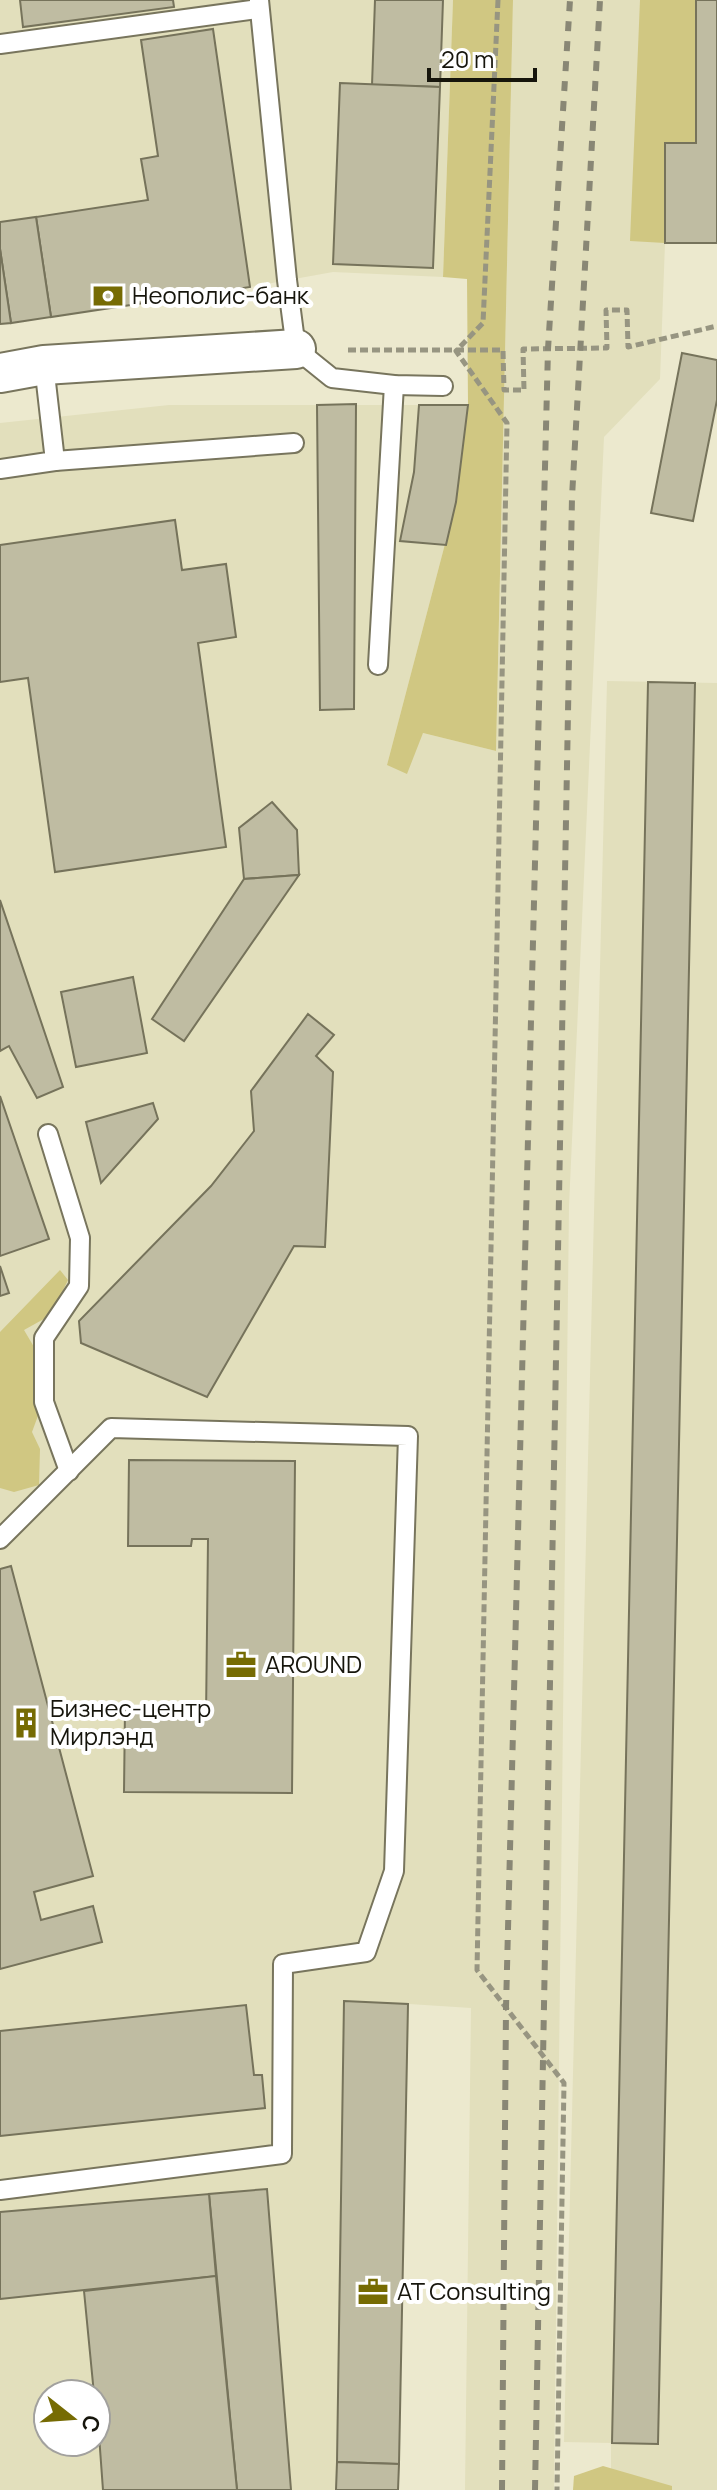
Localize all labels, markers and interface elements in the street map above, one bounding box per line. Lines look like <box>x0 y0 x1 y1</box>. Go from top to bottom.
scale bar <box>429 32 535 82</box>
text: 20 m <box>441 42 494 75</box>
place label: Неополис-банк <box>132 278 310 311</box>
bank icon: Неополис-банк <box>91 279 125 313</box>
place label: AROUND <box>265 1647 362 1680</box>
office icon: AROUND <box>224 1648 258 1682</box>
place label: Бизнес-центр Мирлэнд <box>50 1691 211 1752</box>
building icon: Бизнес-центр Мирлэнд <box>9 1706 43 1740</box>
place label: AT Consulting <box>397 2274 551 2307</box>
office icon: AT Consulting <box>356 2275 390 2309</box>
north arrow <box>32 2378 112 2458</box>
text: С <box>74 2412 108 2436</box>

